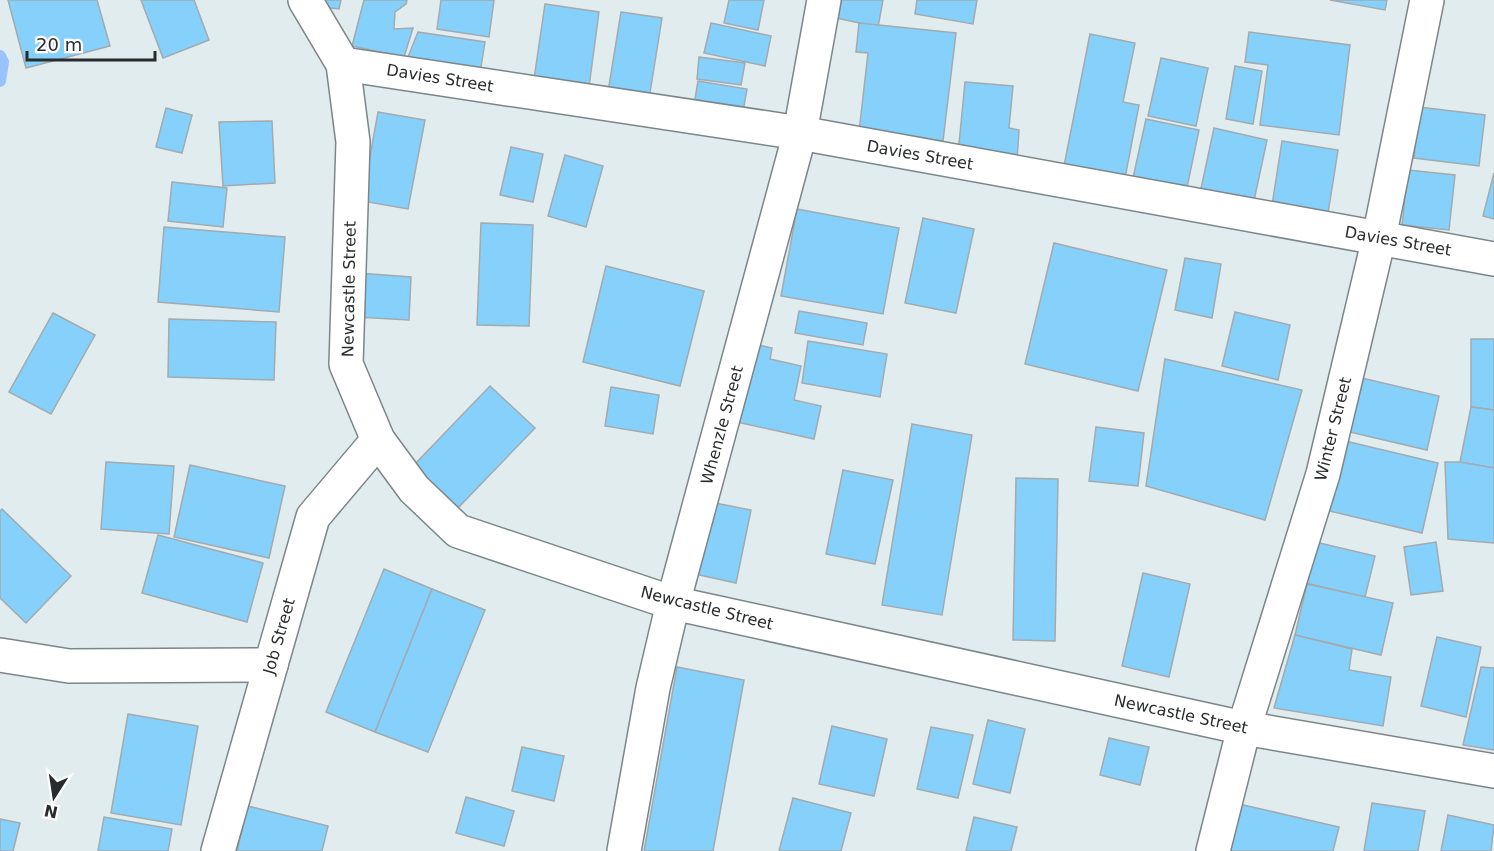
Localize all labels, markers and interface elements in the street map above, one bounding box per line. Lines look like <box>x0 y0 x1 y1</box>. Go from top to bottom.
scale bar <box>27 24 154 62</box>
text: 20 m <box>36 34 82 55</box>
street label: Davies Street <box>385 60 495 96</box>
street label: Davies Street <box>865 136 975 174</box>
street label: Newcastle Street <box>338 221 360 357</box>
street label: Davies Street <box>1343 222 1453 260</box>
street label: Whenzle Street <box>697 363 747 487</box>
street label: Winter Street <box>1311 375 1355 483</box>
street label: Newcastle Street <box>639 582 775 634</box>
street label: Job Street <box>259 596 299 677</box>
street label: Newcastle Street <box>1112 691 1250 737</box>
north arrow <box>24 767 84 827</box>
text: N <box>42 800 60 822</box>

